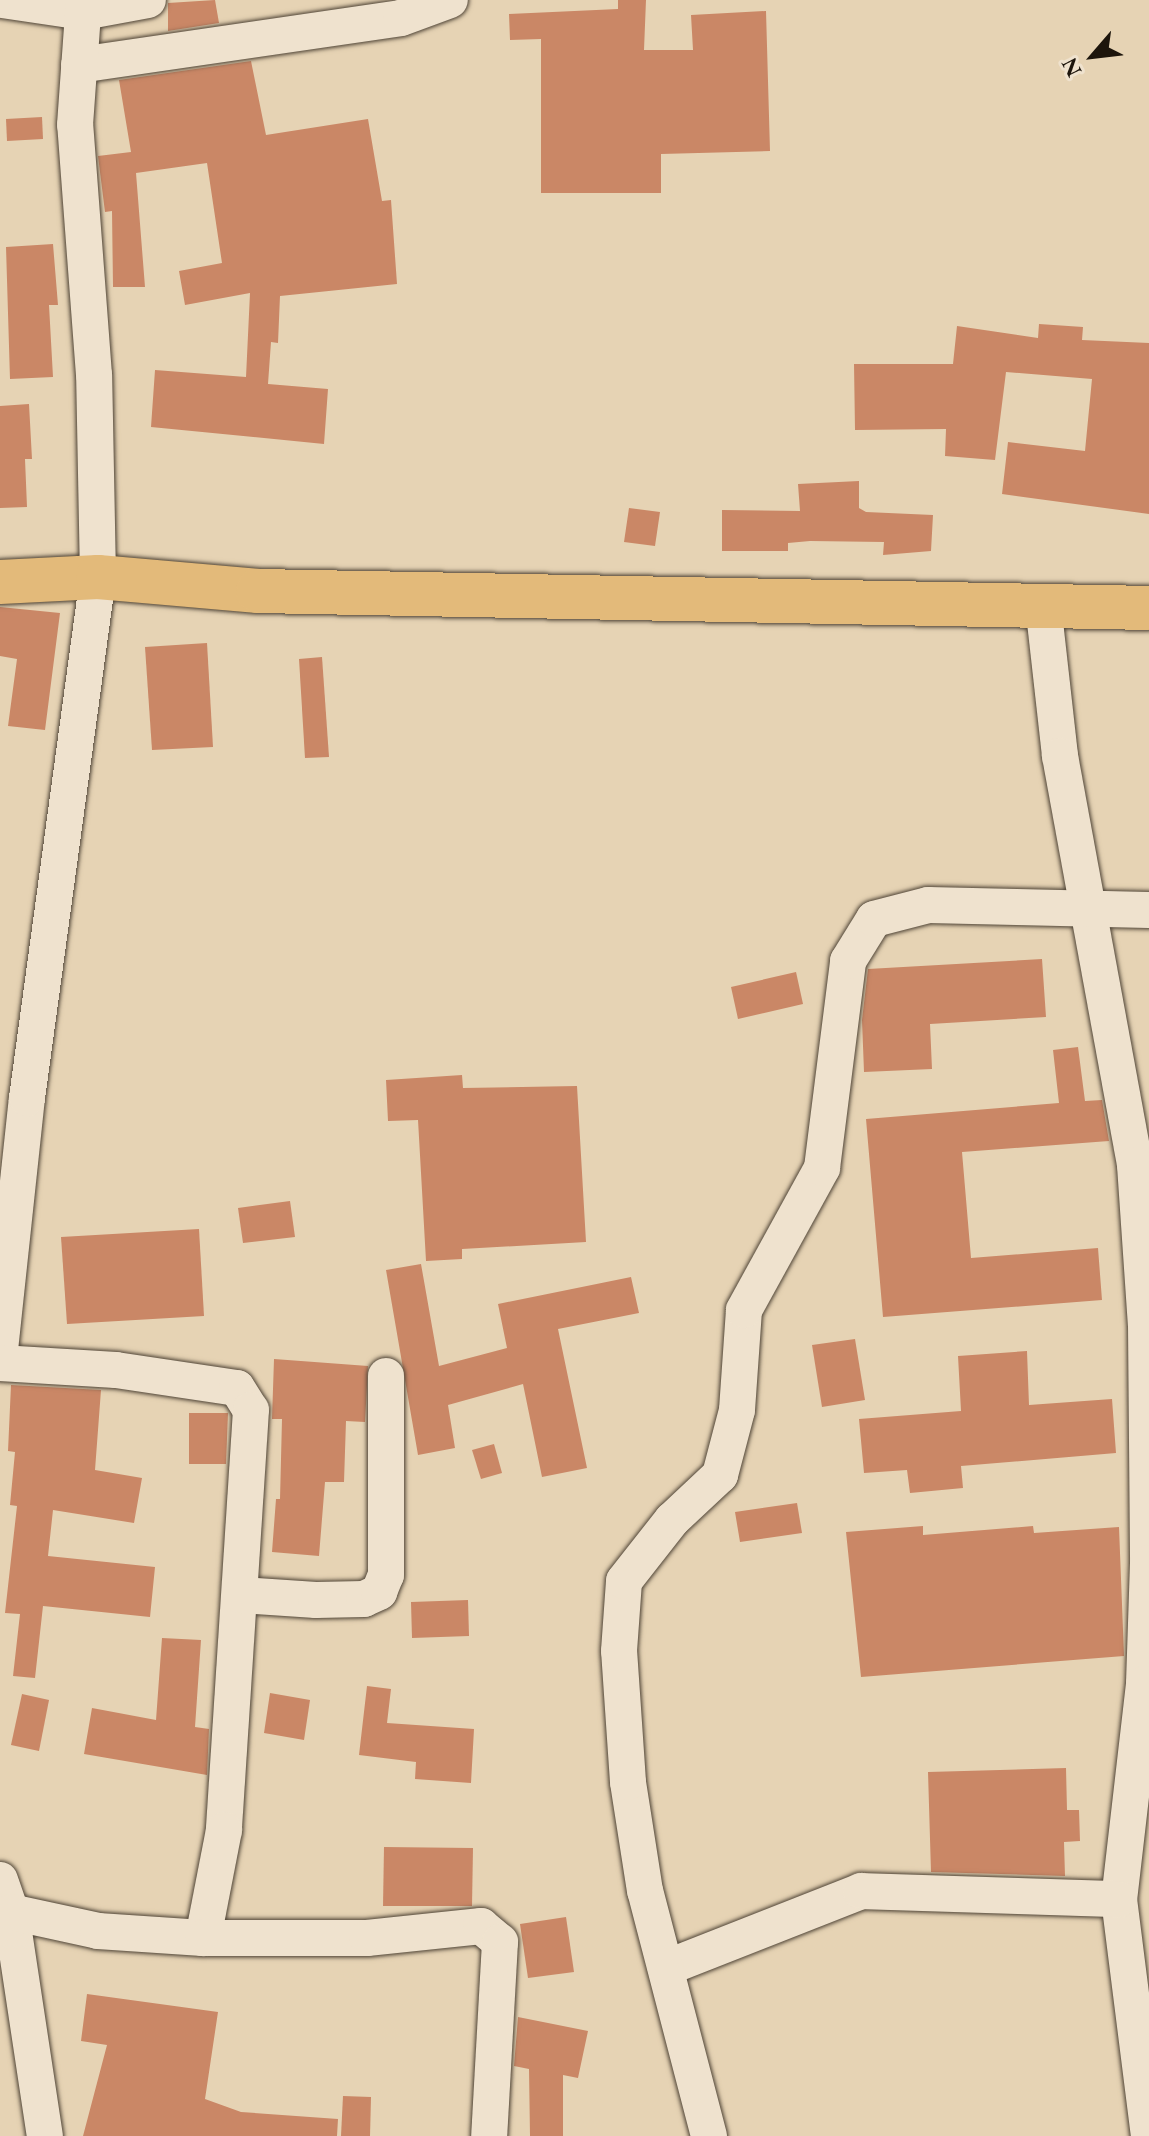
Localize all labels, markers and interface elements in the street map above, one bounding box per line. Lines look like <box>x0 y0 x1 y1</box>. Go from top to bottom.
north arrow <box>1053 16 1133 96</box>
text: N <box>1054 53 1088 82</box>

